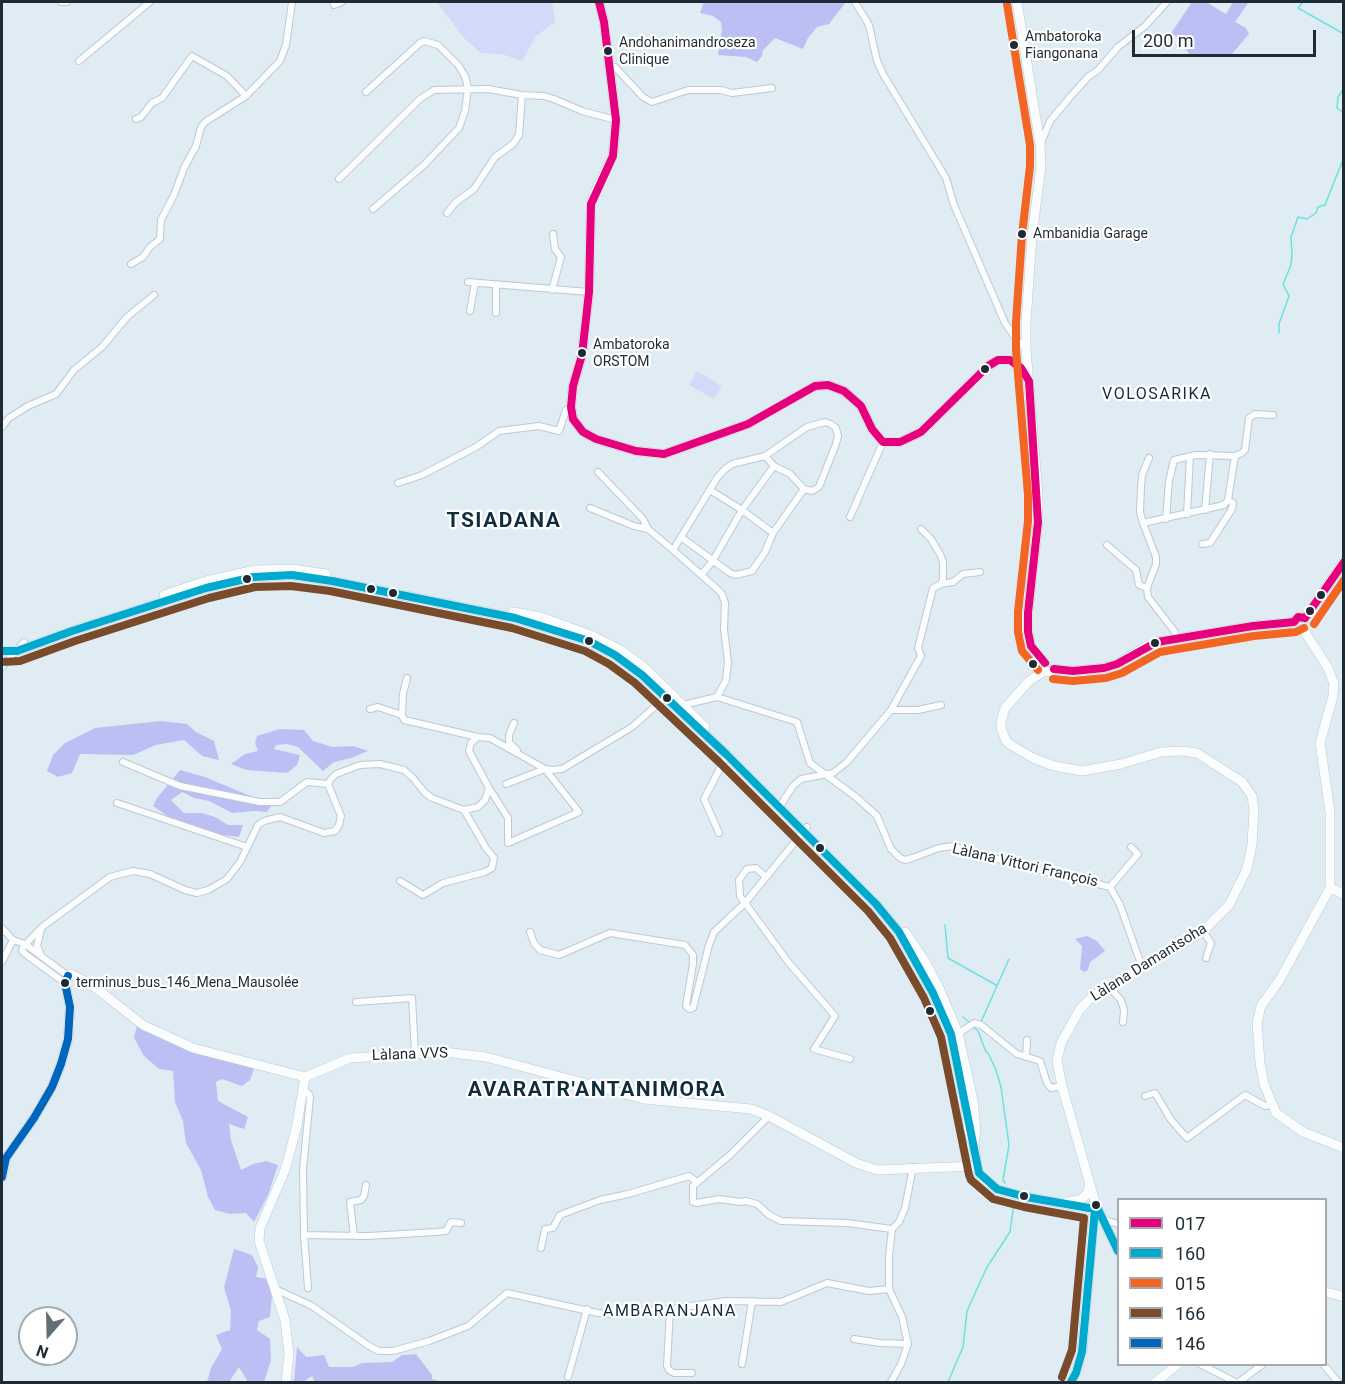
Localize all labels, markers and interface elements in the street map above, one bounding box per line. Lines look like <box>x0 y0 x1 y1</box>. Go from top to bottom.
scale bar <box>1135 18 1320 56</box>
place label: Ambatoroka Fiangonana <box>1025 29 1102 62</box>
text: 200 m <box>1143 30 1194 51</box>
place label: Andohanimandroseza Clinique <box>619 35 756 68</box>
marker: Ambatoroka Fiangonana <box>1008 39 1020 51</box>
marker: Andohanimandroseza Clinique <box>602 45 614 57</box>
place label: Ambanidia Garage <box>1033 226 1148 242</box>
marker: Ambanidia Garage <box>1016 228 1028 240</box>
place label: Ambatoroka ORSTOM <box>593 337 670 370</box>
marker: Ambatoroka ORSTOM <box>576 347 588 359</box>
unlabelled marker <box>979 363 991 375</box>
district label: VOLOSARIKA <box>1102 385 1212 405</box>
district label: TSIADANA <box>447 509 561 535</box>
unlabelled marker <box>241 573 253 585</box>
unlabelled marker <box>365 583 377 595</box>
unlabelled marker <box>387 587 399 599</box>
unlabelled marker <box>1315 589 1327 601</box>
unlabelled marker <box>1304 605 1316 617</box>
unlabelled marker <box>583 635 595 647</box>
unlabelled marker <box>1149 637 1161 649</box>
unlabelled marker <box>1027 658 1039 670</box>
unlabelled marker <box>661 692 673 704</box>
street label: Làlana Vittori François <box>950 840 1100 892</box>
unlabelled marker <box>814 842 826 854</box>
street label: Làlana Damantsoha <box>1088 920 1210 1006</box>
place label: terminus_bus_146_Mena_Mausolée <box>76 975 299 991</box>
marker: terminus_bus_146_Mena_Mausolée <box>59 977 71 989</box>
unlabelled marker <box>924 1005 936 1017</box>
street label: Làlana VVS <box>372 1045 448 1065</box>
district label: AVARATR'ANTANIMORA <box>468 1078 726 1104</box>
unlabelled marker <box>1018 1190 1030 1202</box>
legend <box>1117 1198 1327 1366</box>
unlabelled marker <box>1090 1199 1102 1211</box>
text: 017 <box>1175 1213 1205 1234</box>
text: 160 <box>1175 1243 1205 1264</box>
text: 015 <box>1175 1273 1205 1294</box>
district label: AMBARANJANA <box>603 1302 737 1322</box>
text: 166 <box>1175 1303 1205 1324</box>
north arrow <box>18 1306 78 1366</box>
text: 146 <box>1175 1333 1205 1354</box>
text: N <box>34 1341 51 1362</box>

